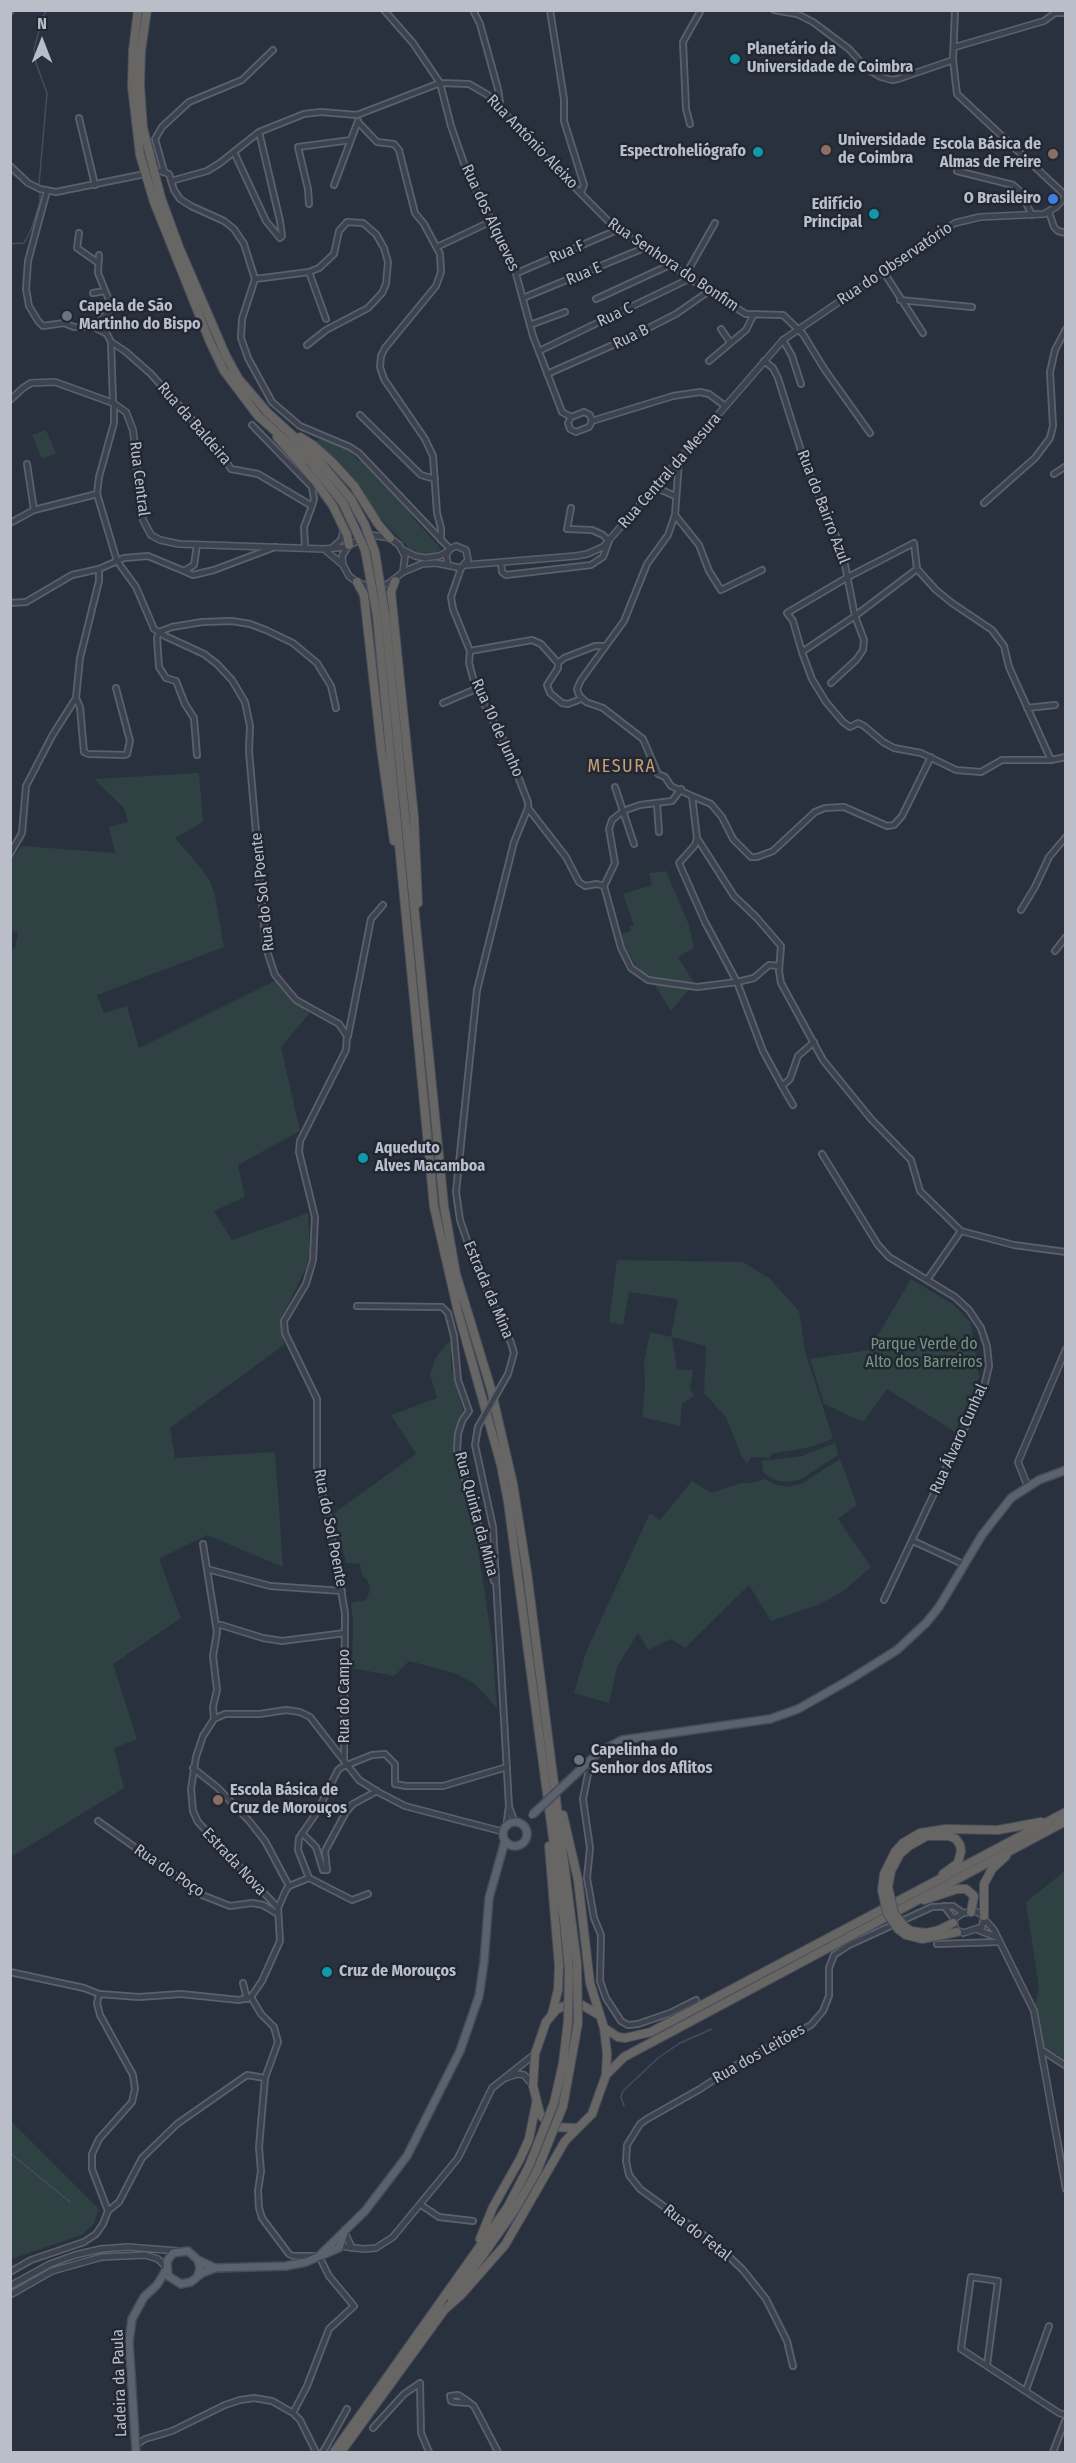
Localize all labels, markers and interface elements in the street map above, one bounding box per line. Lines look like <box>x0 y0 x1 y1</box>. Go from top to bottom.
north arrow <box>12 12 72 72</box>
text: N <box>37 14 47 33</box>
place label: Planetário da Universidade de Coimbra <box>747 40 913 78</box>
marker: Planetário da Universidade de Coimbra <box>728 52 742 66</box>
street label: Rua António Aleixo <box>482 91 582 193</box>
place label: Universidade de Coimbra <box>838 131 926 169</box>
place label: Escola Básica de Almas de Freire <box>933 135 1041 173</box>
place label: Espectroheliógrafo <box>620 142 746 162</box>
marker: Universidade de Coimbra <box>819 143 833 157</box>
marker: Espectroheliógrafo <box>751 145 765 159</box>
marker: Escola Básica de Almas de Freire <box>1046 147 1060 161</box>
street label: Rua dos Alqueves <box>457 162 523 274</box>
place label: O Brasileiro <box>964 189 1041 209</box>
marker: O Brasileiro <box>1046 192 1060 206</box>
place label: Edifício Principal <box>803 195 862 233</box>
marker: Edifício Principal <box>867 207 881 221</box>
street label: Rua Senhora do Bonfim <box>604 214 742 316</box>
street label: Rua do Observatório <box>834 218 956 310</box>
street label: Rua F <box>547 236 587 268</box>
street label: Rua E <box>564 258 604 290</box>
place label: Capela de São Martinho do Bispo <box>79 297 201 335</box>
street label: Rua C <box>594 299 636 331</box>
marker: Capela de São Martinho do Bispo <box>60 309 74 323</box>
street label: Rua B <box>610 320 652 354</box>
street label: Rua da Baldeira <box>153 379 235 469</box>
street label: Rua Central da Mesura <box>615 409 725 533</box>
street label: Rua Central <box>125 441 153 517</box>
street label: Rua do Bairro Azul <box>793 447 853 567</box>
street label: Rua 10 de Junho <box>467 676 527 780</box>
district label: MESURA <box>588 756 656 778</box>
street label: Rua do Sol Poente <box>247 832 279 952</box>
place label: Aqueduto Alves Macamboa <box>375 1139 485 1177</box>
marker: Aqueduto Alves Macamboa <box>356 1151 370 1165</box>
street label: Estrada da Mina <box>459 1238 517 1342</box>
park label: Parque Verde do Alto dos Barreiros <box>865 1335 983 1373</box>
street label: Rua Álvaro Cunhal <box>926 1381 992 1497</box>
street label: Rua Quinta da Mina <box>450 1450 502 1578</box>
street label: Rua do Sol Poente <box>309 1468 351 1588</box>
street label: Rua do Campo <box>335 1649 355 1743</box>
place label: Capelinha do Senhor dos Aflitos <box>591 1741 713 1779</box>
marker: Capelinha do Senhor dos Aflitos <box>572 1753 586 1767</box>
place label: Escola Básica de Cruz de Morouços <box>230 1781 347 1819</box>
marker: Escola Básica de Cruz de Morouços <box>211 1793 225 1807</box>
street label: Estrada Nova <box>198 1824 270 1900</box>
street label: Rua do Poço <box>130 1840 208 1902</box>
place label: Cruz de Morouços <box>339 1962 456 1982</box>
marker: Cruz de Morouços <box>320 1965 334 1979</box>
street label: Rua dos Leitões <box>710 2020 808 2088</box>
street label: Rua do Fetal <box>659 2201 735 2265</box>
street label: Ladeira da Paula <box>109 2329 131 2437</box>

